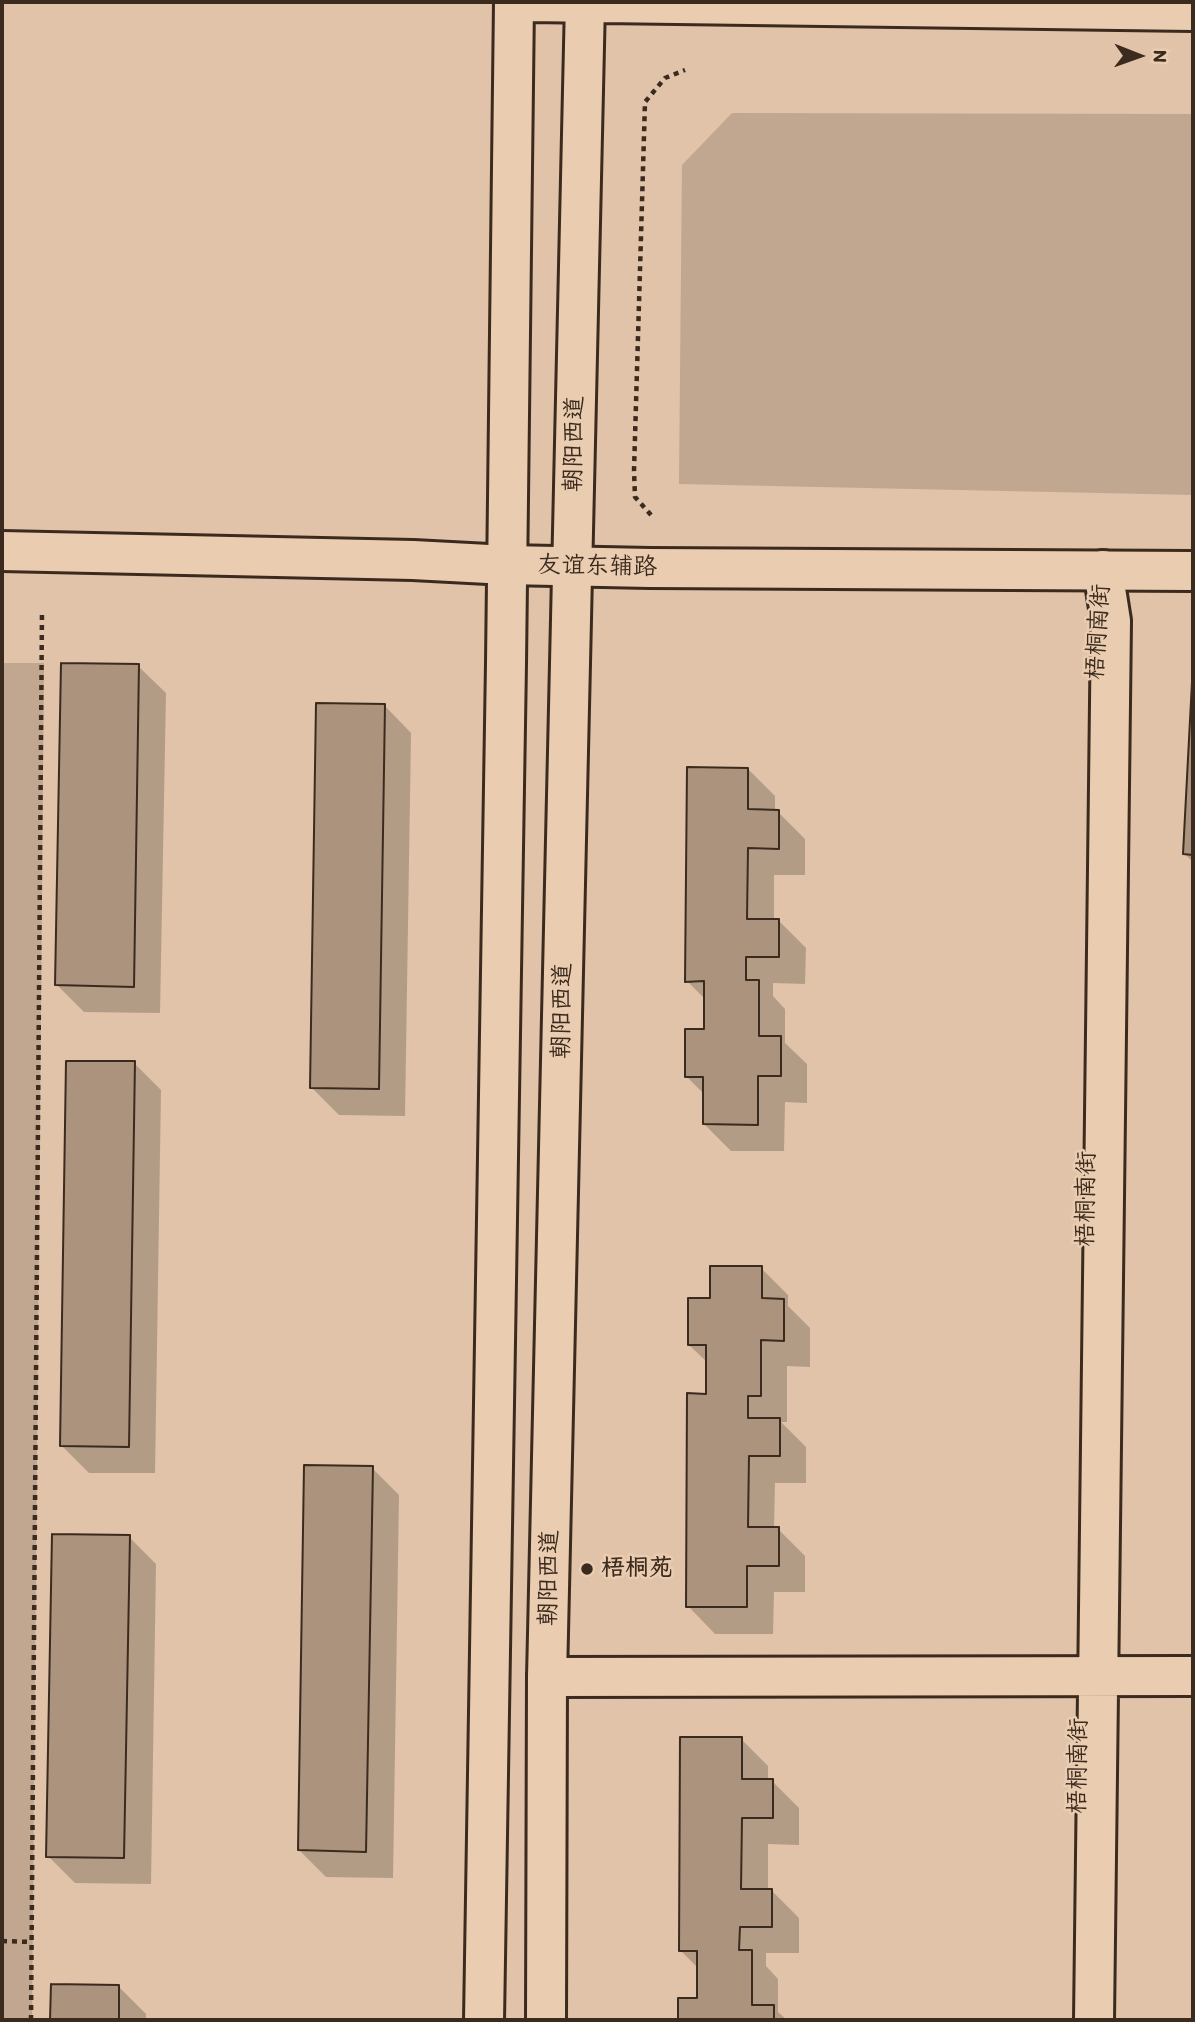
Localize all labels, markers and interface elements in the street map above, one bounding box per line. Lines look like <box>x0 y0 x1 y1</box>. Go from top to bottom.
north arrow <box>1104 21 1174 91</box>
text: N <box>1149 50 1172 63</box>
street label: 朝阳西道 <box>560 396 590 492</box>
street label: 友谊东辅路 <box>537 552 657 582</box>
street label: 梧桐南街 <box>1081 583 1117 681</box>
street label: 朝阳西道 <box>548 963 578 1059</box>
street label: 梧桐南街 <box>1072 1151 1102 1247</box>
street label: 朝阳西道 <box>535 1530 565 1626</box>
place label: 梧桐苑 <box>601 1555 673 1583</box>
marker: 梧桐苑 <box>579 1561 595 1577</box>
street label: 梧桐南街 <box>1064 1718 1094 1814</box>

